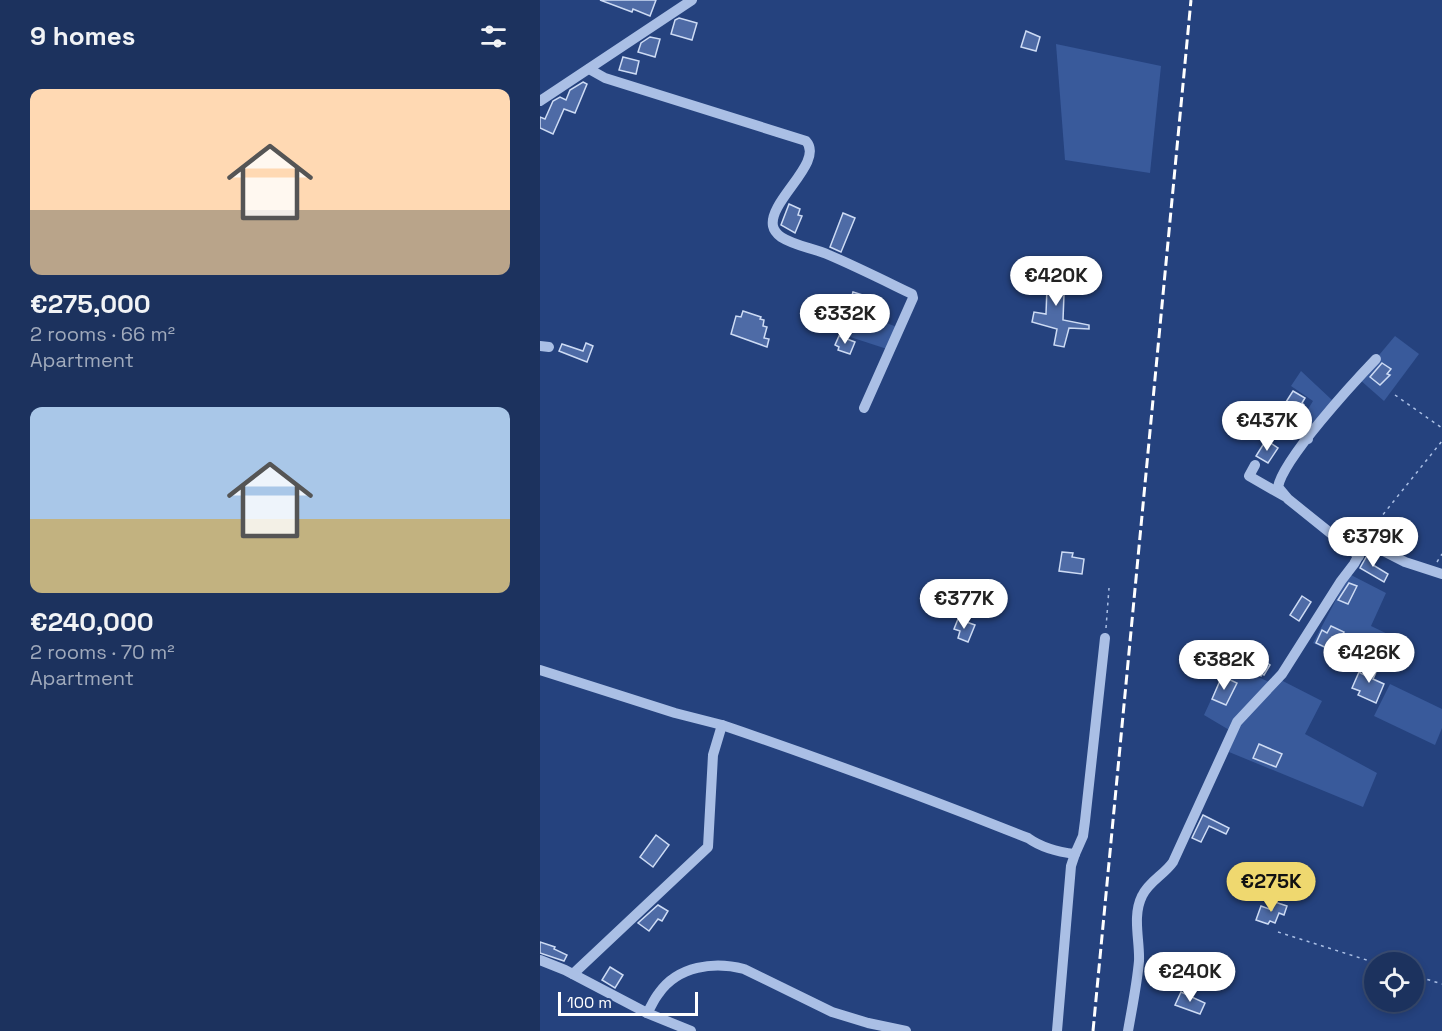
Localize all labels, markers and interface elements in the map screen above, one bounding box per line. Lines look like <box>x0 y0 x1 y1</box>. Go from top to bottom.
text: 9 homes <box>30 19 135 53</box>
icon: filters <box>477 20 510 53</box>
icon: home <box>216 128 324 236</box>
pin: €420K <box>1014 256 1098 307</box>
text: €420K <box>1024 262 1088 288</box>
text: €275,000 <box>30 287 151 321</box>
pin: €332K <box>803 294 887 345</box>
text: €332K <box>814 300 876 326</box>
text: 2 rooms · 66 m² <box>30 321 175 347</box>
text: Apartment <box>30 347 134 373</box>
pin: €437K <box>1225 401 1309 452</box>
text: €437K <box>1236 407 1298 433</box>
icon: home <box>216 446 324 554</box>
pin: €379K <box>1331 517 1415 568</box>
text: €379K <box>1342 523 1404 549</box>
pin: €377K <box>922 579 1006 630</box>
text: €377K <box>934 585 994 611</box>
text: €240,000 <box>30 605 154 639</box>
pin: €426K <box>1327 633 1411 684</box>
text: 2 rooms · 70 m² <box>30 639 174 665</box>
text: €426K <box>1337 639 1401 665</box>
pin: €382K <box>1182 640 1266 691</box>
text: €382K <box>1193 646 1255 672</box>
text: Apartment <box>30 665 134 691</box>
pin: €275K <box>1229 862 1313 913</box>
text: €275K <box>1241 868 1301 894</box>
pin: €240K <box>1148 952 1232 1003</box>
map controls <box>1364 952 1424 1012</box>
button: locate <box>1364 952 1424 1012</box>
text: €240K <box>1158 958 1222 984</box>
scale bar <box>558 989 698 1016</box>
text: 100 m <box>567 992 612 1013</box>

